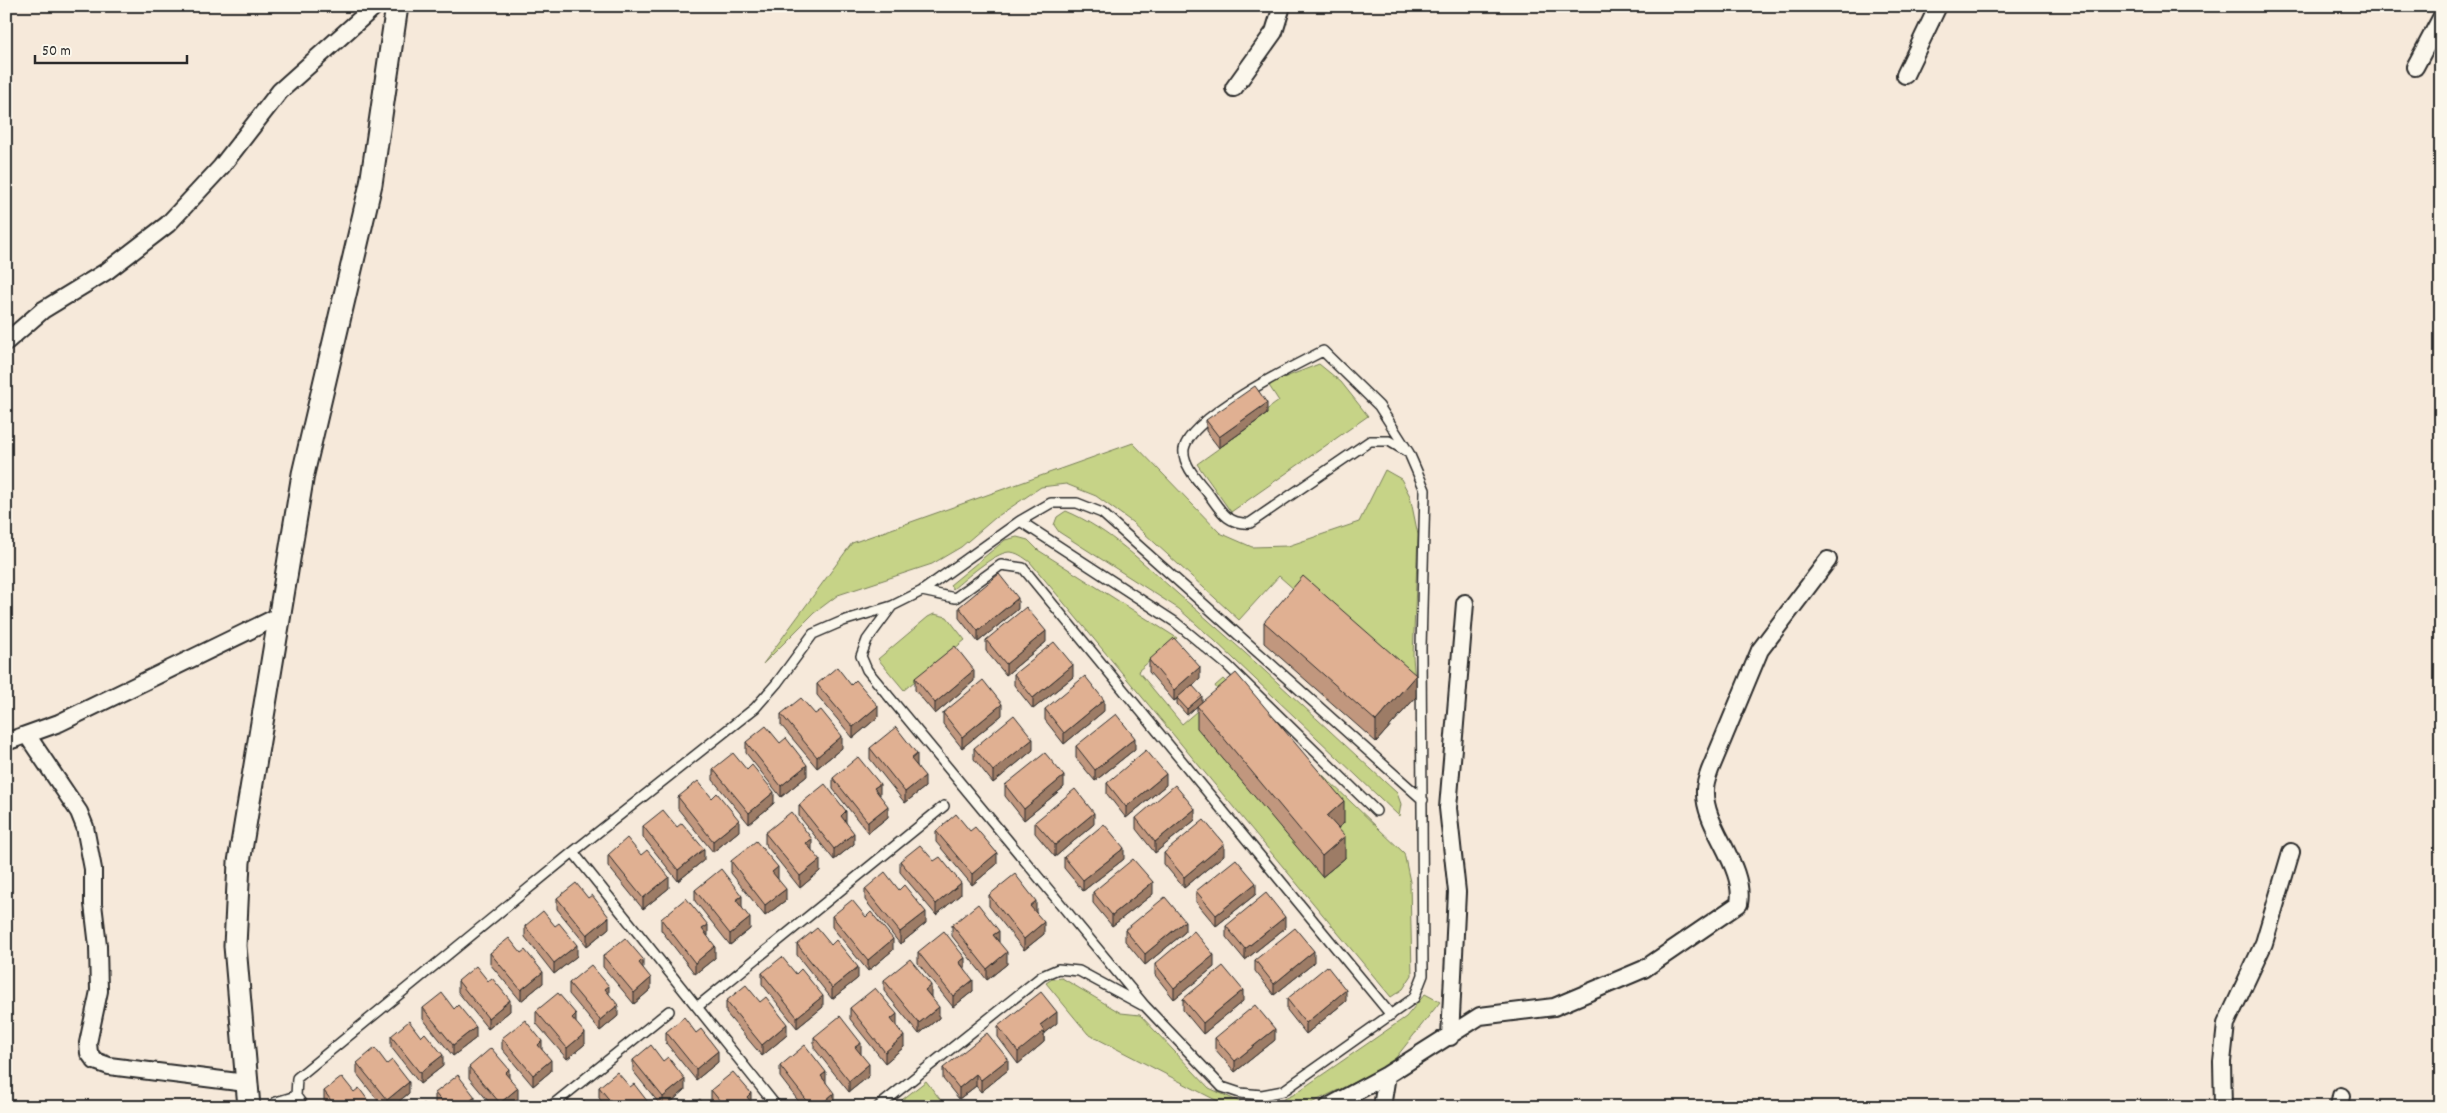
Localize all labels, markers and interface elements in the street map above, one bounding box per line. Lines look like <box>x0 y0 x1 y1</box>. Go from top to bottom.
scale bar <box>35 32 188 64</box>
text: 50 m <box>42 41 71 63</box>

